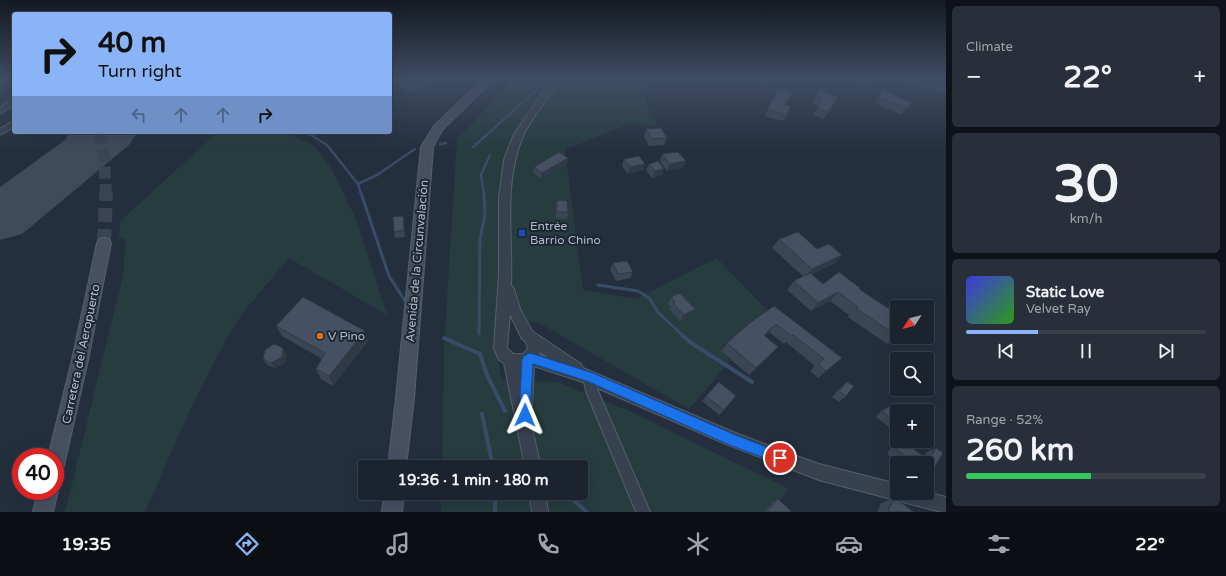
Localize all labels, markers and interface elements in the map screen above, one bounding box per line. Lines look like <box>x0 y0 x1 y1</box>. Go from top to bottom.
text: 40 m <box>98 26 166 60</box>
icon: right <box>32 28 84 80</box>
text: Climate <box>966 39 1013 55</box>
text: 22° <box>1063 59 1112 96</box>
text: Turn right <box>98 60 182 82</box>
text: − <box>966 64 982 90</box>
text: + <box>1194 64 1206 90</box>
icon: left <box>128 104 150 126</box>
icon: ahead <box>170 104 192 126</box>
icon: ahead <box>212 104 234 126</box>
icon: right <box>254 104 276 126</box>
text: 30 <box>1053 153 1119 216</box>
street label: Avenida de la Circunvalación <box>403 179 431 343</box>
text: km/h <box>1070 211 1102 227</box>
place label: Entrée Barrio Chino <box>530 219 601 247</box>
marker: Entrée Barrio Chino <box>517 228 527 238</box>
street label: Carretera del Aeropuerto <box>59 283 103 425</box>
text: Static Love <box>1026 283 1104 301</box>
north arrow <box>890 300 934 344</box>
map controls <box>890 300 934 500</box>
text: Velvet Ray <box>1026 301 1091 317</box>
place label: V Pino <box>328 329 365 343</box>
marker: V Pino <box>315 331 325 341</box>
icon: previous <box>995 340 1017 362</box>
icon: pause <box>1075 340 1097 362</box>
icon: next <box>1155 340 1177 362</box>
button: search <box>890 352 934 396</box>
position arrow <box>504 394 546 436</box>
button: + <box>890 404 934 448</box>
text: Range · 52% <box>966 412 1043 428</box>
text: 260 km <box>966 432 1074 469</box>
pin <box>763 441 797 475</box>
icon: arrive <box>769 447 791 469</box>
speed limit sign: 40 <box>12 448 64 500</box>
button: − <box>890 456 934 500</box>
text: 19:36 · 1 min · 180 m <box>398 471 548 489</box>
icon: directions <box>233 530 261 558</box>
icon: music <box>384 530 412 558</box>
icon: phone <box>534 530 562 558</box>
icon: climate <box>684 530 712 558</box>
icon: car <box>835 530 863 558</box>
icon: filters <box>985 530 1013 558</box>
text: 19:35 <box>61 533 111 555</box>
text: 22° <box>1135 533 1165 555</box>

